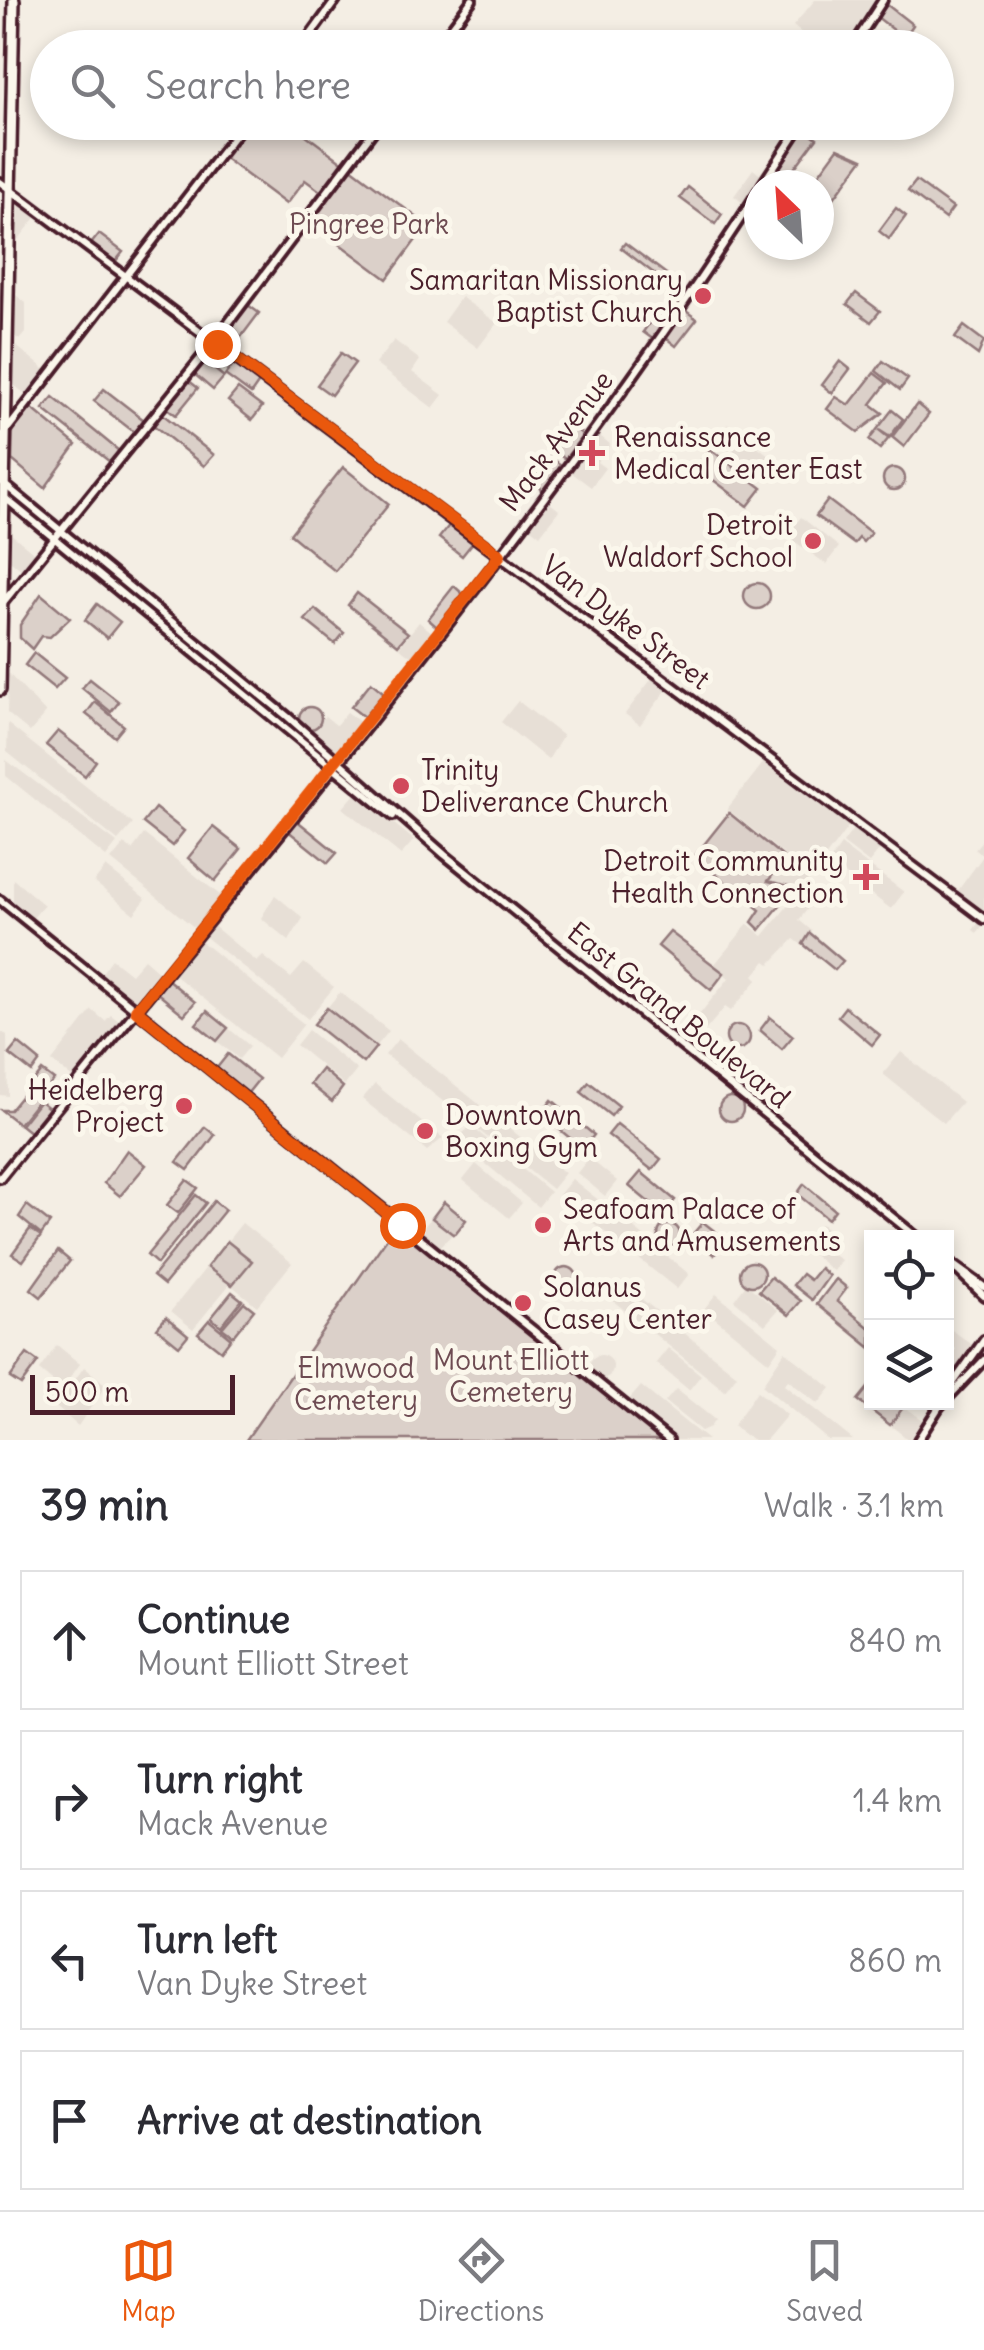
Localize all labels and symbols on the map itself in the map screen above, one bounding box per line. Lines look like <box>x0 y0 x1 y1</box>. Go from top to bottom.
north arrow <box>744 170 834 260</box>
park label: Pingree Park <box>289 206 449 242</box>
place label: Samaritan Missionary Baptist Church <box>409 262 683 330</box>
marker: Samaritan Missionary Baptist Church <box>692 285 714 307</box>
route end <box>195 322 241 368</box>
street label: Mack Avenue <box>491 363 621 519</box>
place label: Renaissance Medical Center East <box>614 419 863 487</box>
marker: Renaissance Medical Center East <box>579 440 605 466</box>
place label: Detroit Waldorf School <box>603 507 793 575</box>
marker: Detroit Waldorf School <box>802 530 824 552</box>
street label: Van Dyke Street <box>535 547 717 697</box>
place label: Trinity Deliverance Church <box>421 752 668 820</box>
marker: Trinity Deliverance Church <box>390 775 412 797</box>
place label: Detroit Community Health Connection <box>603 843 844 911</box>
marker: Detroit Community Health Connection <box>853 864 879 890</box>
street label: East Grand Boulevard <box>560 914 798 1116</box>
place label: Heidelberg Project <box>28 1072 164 1140</box>
marker: Heidelberg Project <box>173 1095 195 1117</box>
place label: Downtown Boxing Gym <box>445 1097 598 1165</box>
marker: Downtown Boxing Gym <box>414 1120 436 1142</box>
place label: Seafoam Palace of Arts and Amusements <box>563 1191 841 1259</box>
route start <box>380 1203 426 1249</box>
marker: Seafoam Palace of Arts and Amusements <box>532 1214 554 1236</box>
place label: Solanus Casey Center <box>543 1269 712 1337</box>
marker: Solanus Casey Center <box>512 1292 534 1314</box>
park label: Mount Elliott Cemetery <box>433 1342 589 1410</box>
park label: Elmwood Cemetery <box>294 1350 418 1418</box>
scale bar <box>30 1370 235 1414</box>

